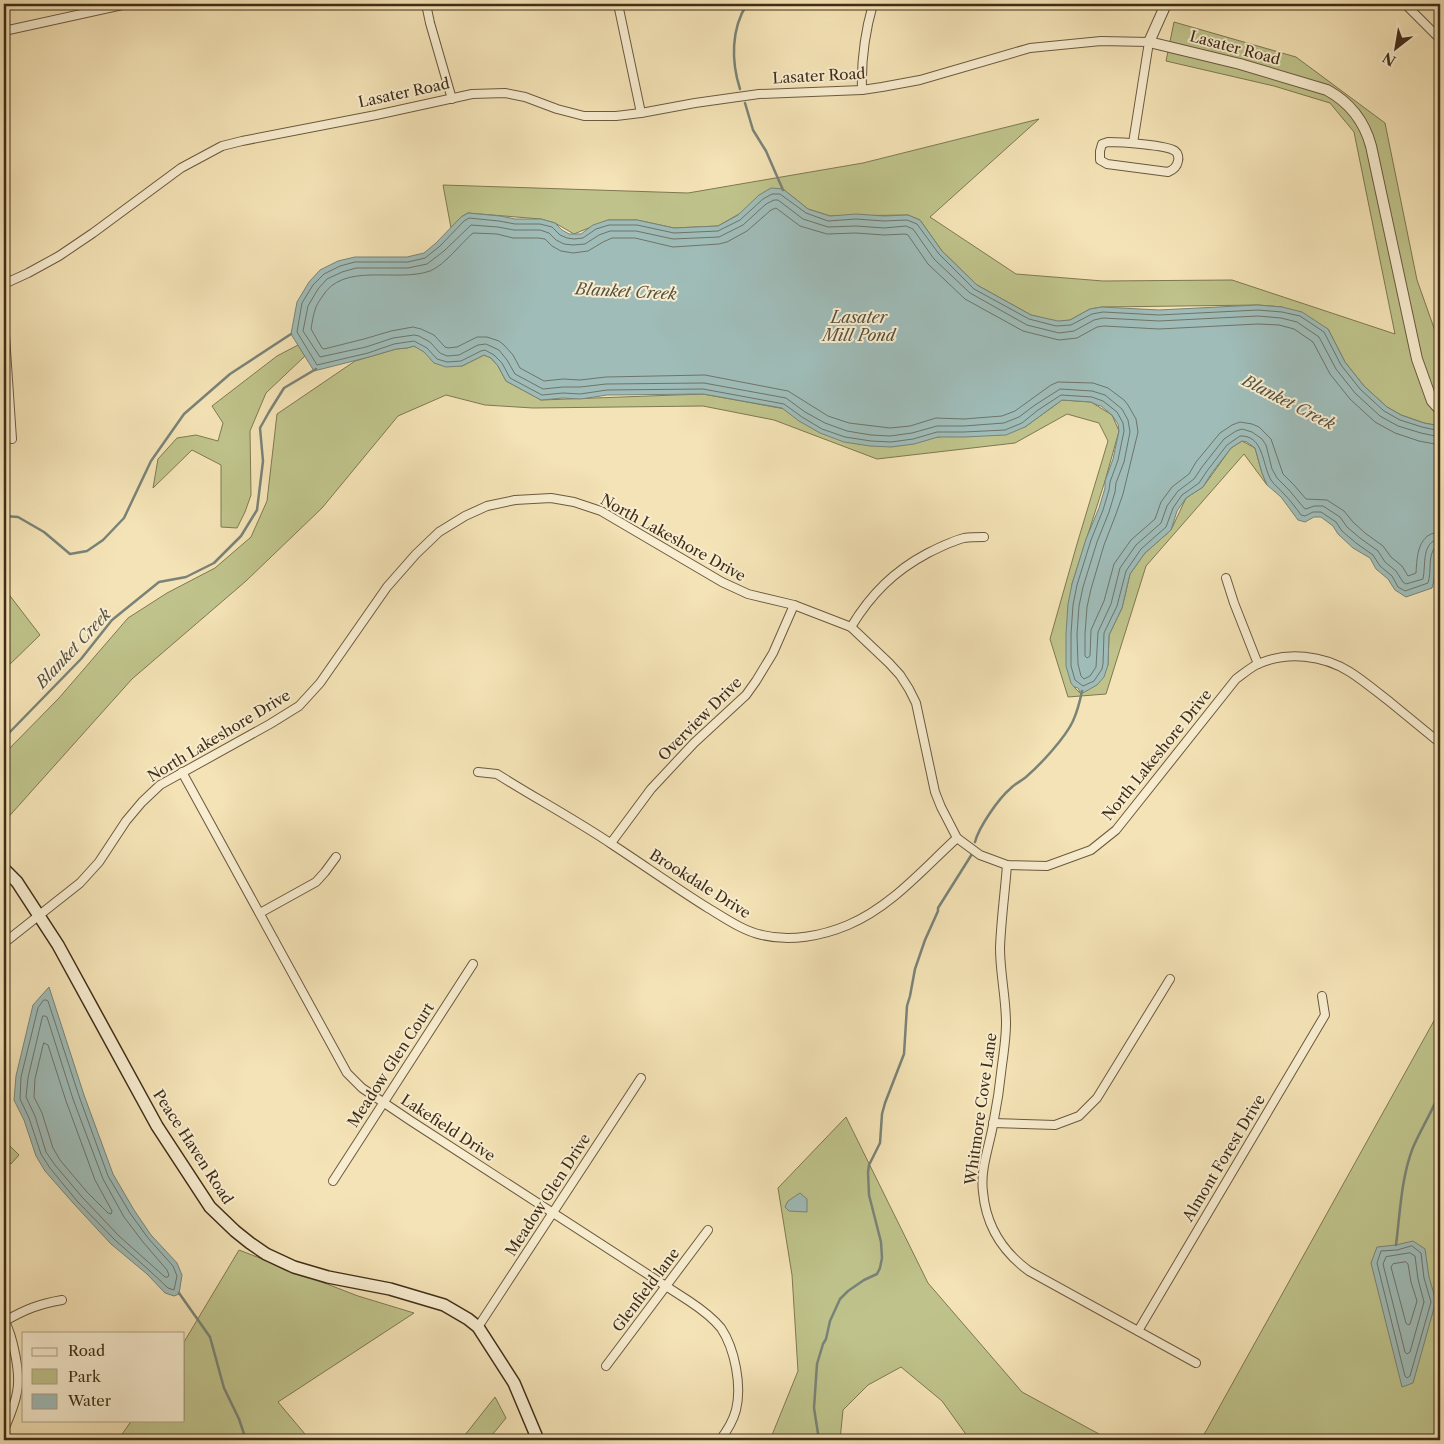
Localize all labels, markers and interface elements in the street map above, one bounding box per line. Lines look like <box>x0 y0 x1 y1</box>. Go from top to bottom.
north arrow <box>1372 22 1422 72</box>
street label: Lasater Road <box>1188 26 1283 69</box>
text: N <box>1379 48 1399 70</box>
street label: Lasater Road <box>772 64 866 87</box>
street label: Lasater Road <box>356 74 451 111</box>
water label: Blanket Creek <box>573 278 678 304</box>
water label: Lasater Mill Pond <box>821 307 897 345</box>
water label: Blanket Creek <box>1238 369 1339 434</box>
street label: North Lakeshore Drive <box>597 490 749 585</box>
water label: Blanket Creek <box>30 604 115 693</box>
street label: Overview Drive <box>654 673 745 764</box>
street label: North Lakeshore Drive <box>144 685 294 786</box>
street label: North Lakeshore Drive <box>1098 685 1215 824</box>
street label: Brookdale Drive <box>646 845 754 922</box>
street label: Meadow Glen Court <box>343 998 438 1131</box>
street label: Whitmore Cove Lane <box>960 1032 1001 1187</box>
street label: Peace Haven Road <box>149 1086 238 1208</box>
street label: Lakefield Drive <box>398 1090 499 1165</box>
street label: Almont Forest Drive <box>1178 1091 1269 1226</box>
street label: Meadow Glen Drive <box>501 1130 594 1260</box>
street label: Glenfield lane <box>608 1244 683 1335</box>
legend <box>22 1332 185 1422</box>
text: Road <box>68 1341 105 1360</box>
text: Park <box>68 1367 102 1386</box>
text: Water <box>67 1391 112 1410</box>

